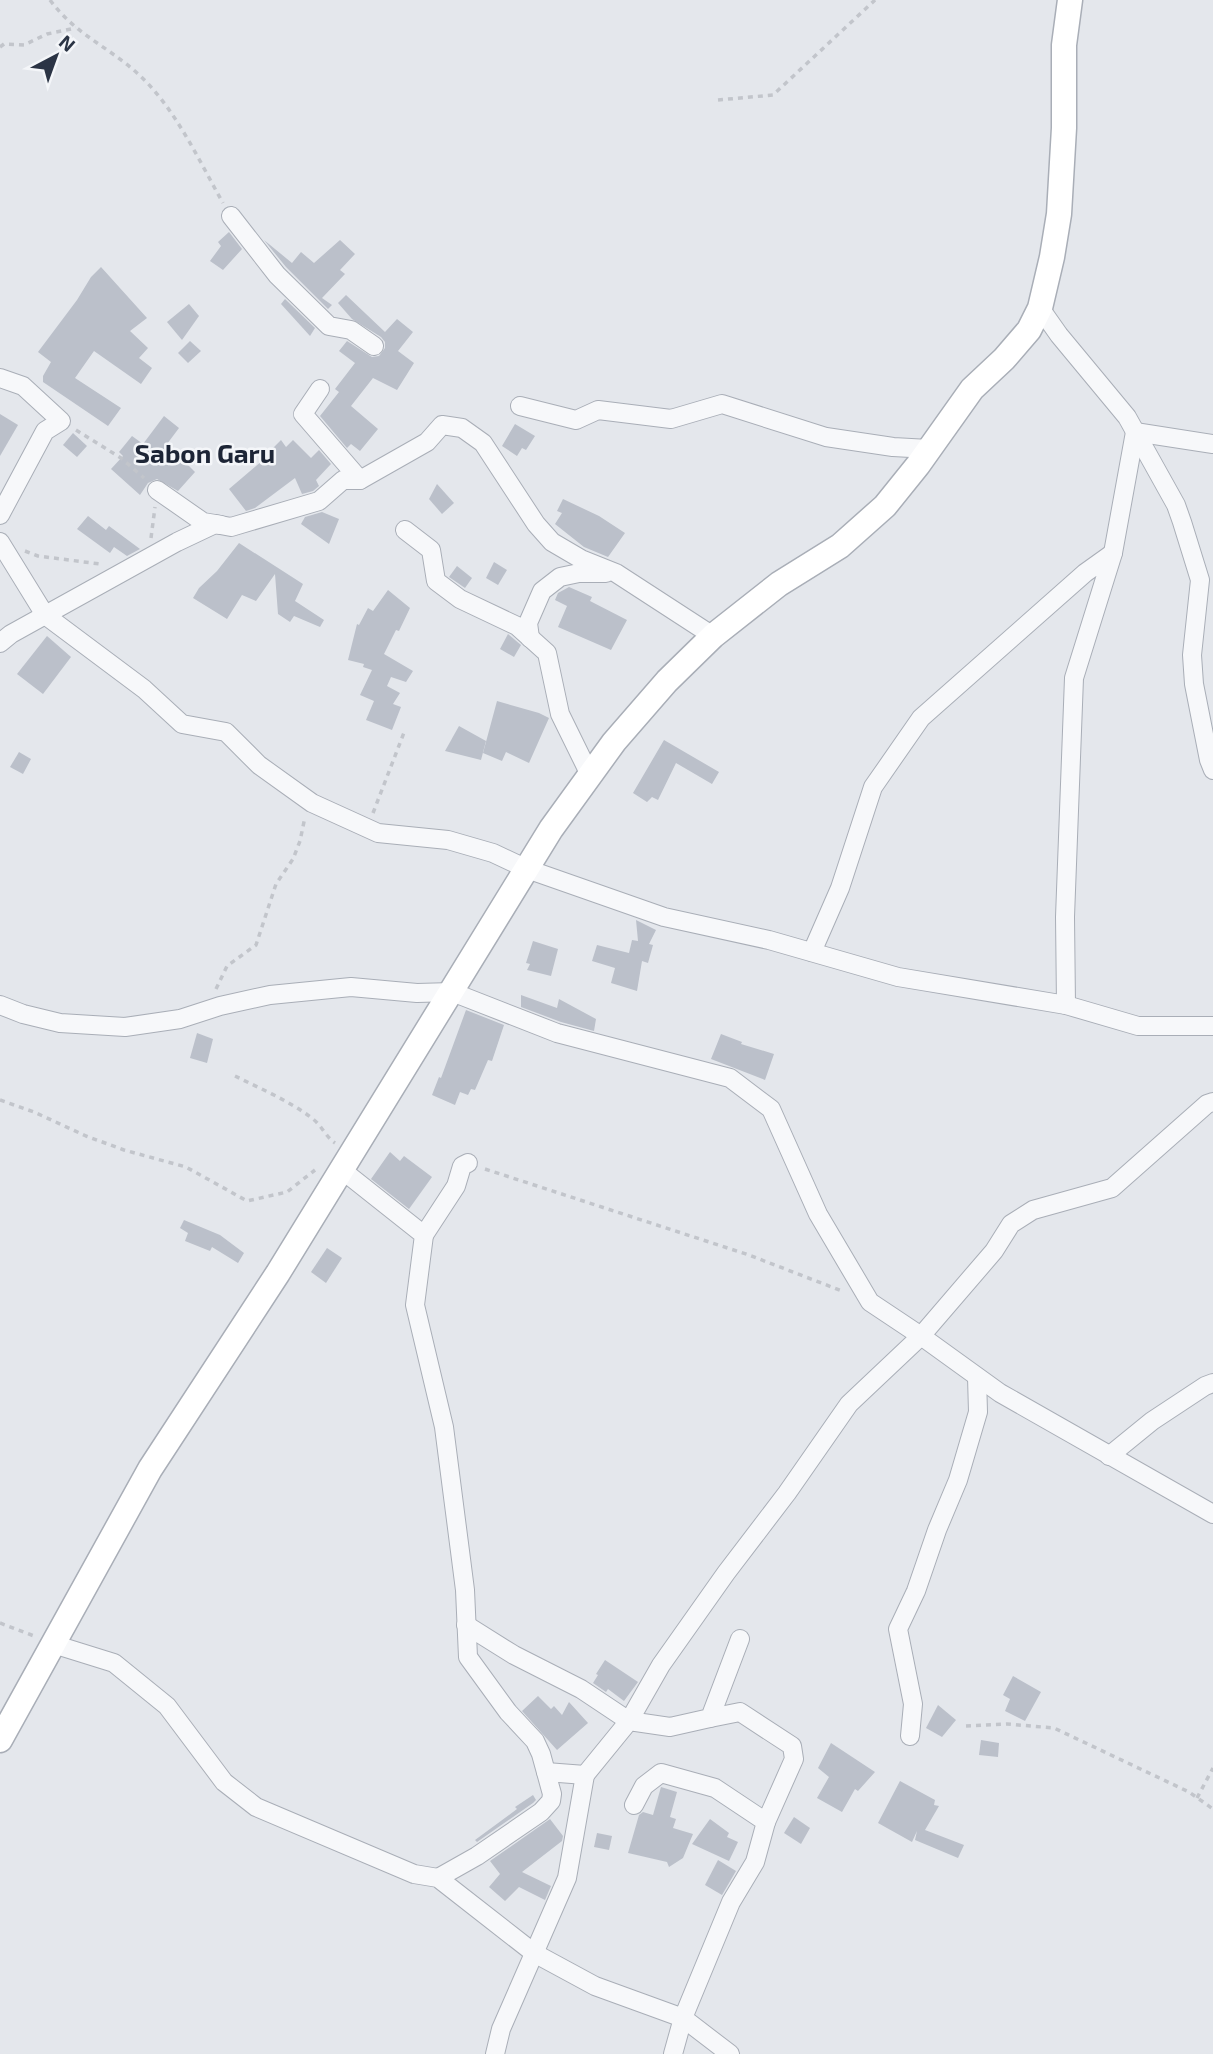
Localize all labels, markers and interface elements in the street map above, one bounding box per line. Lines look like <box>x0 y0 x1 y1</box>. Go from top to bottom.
north arrow <box>21 21 91 91</box>
text: N <box>55 30 80 56</box>
district label: Sabon Garu <box>135 437 275 468</box>

